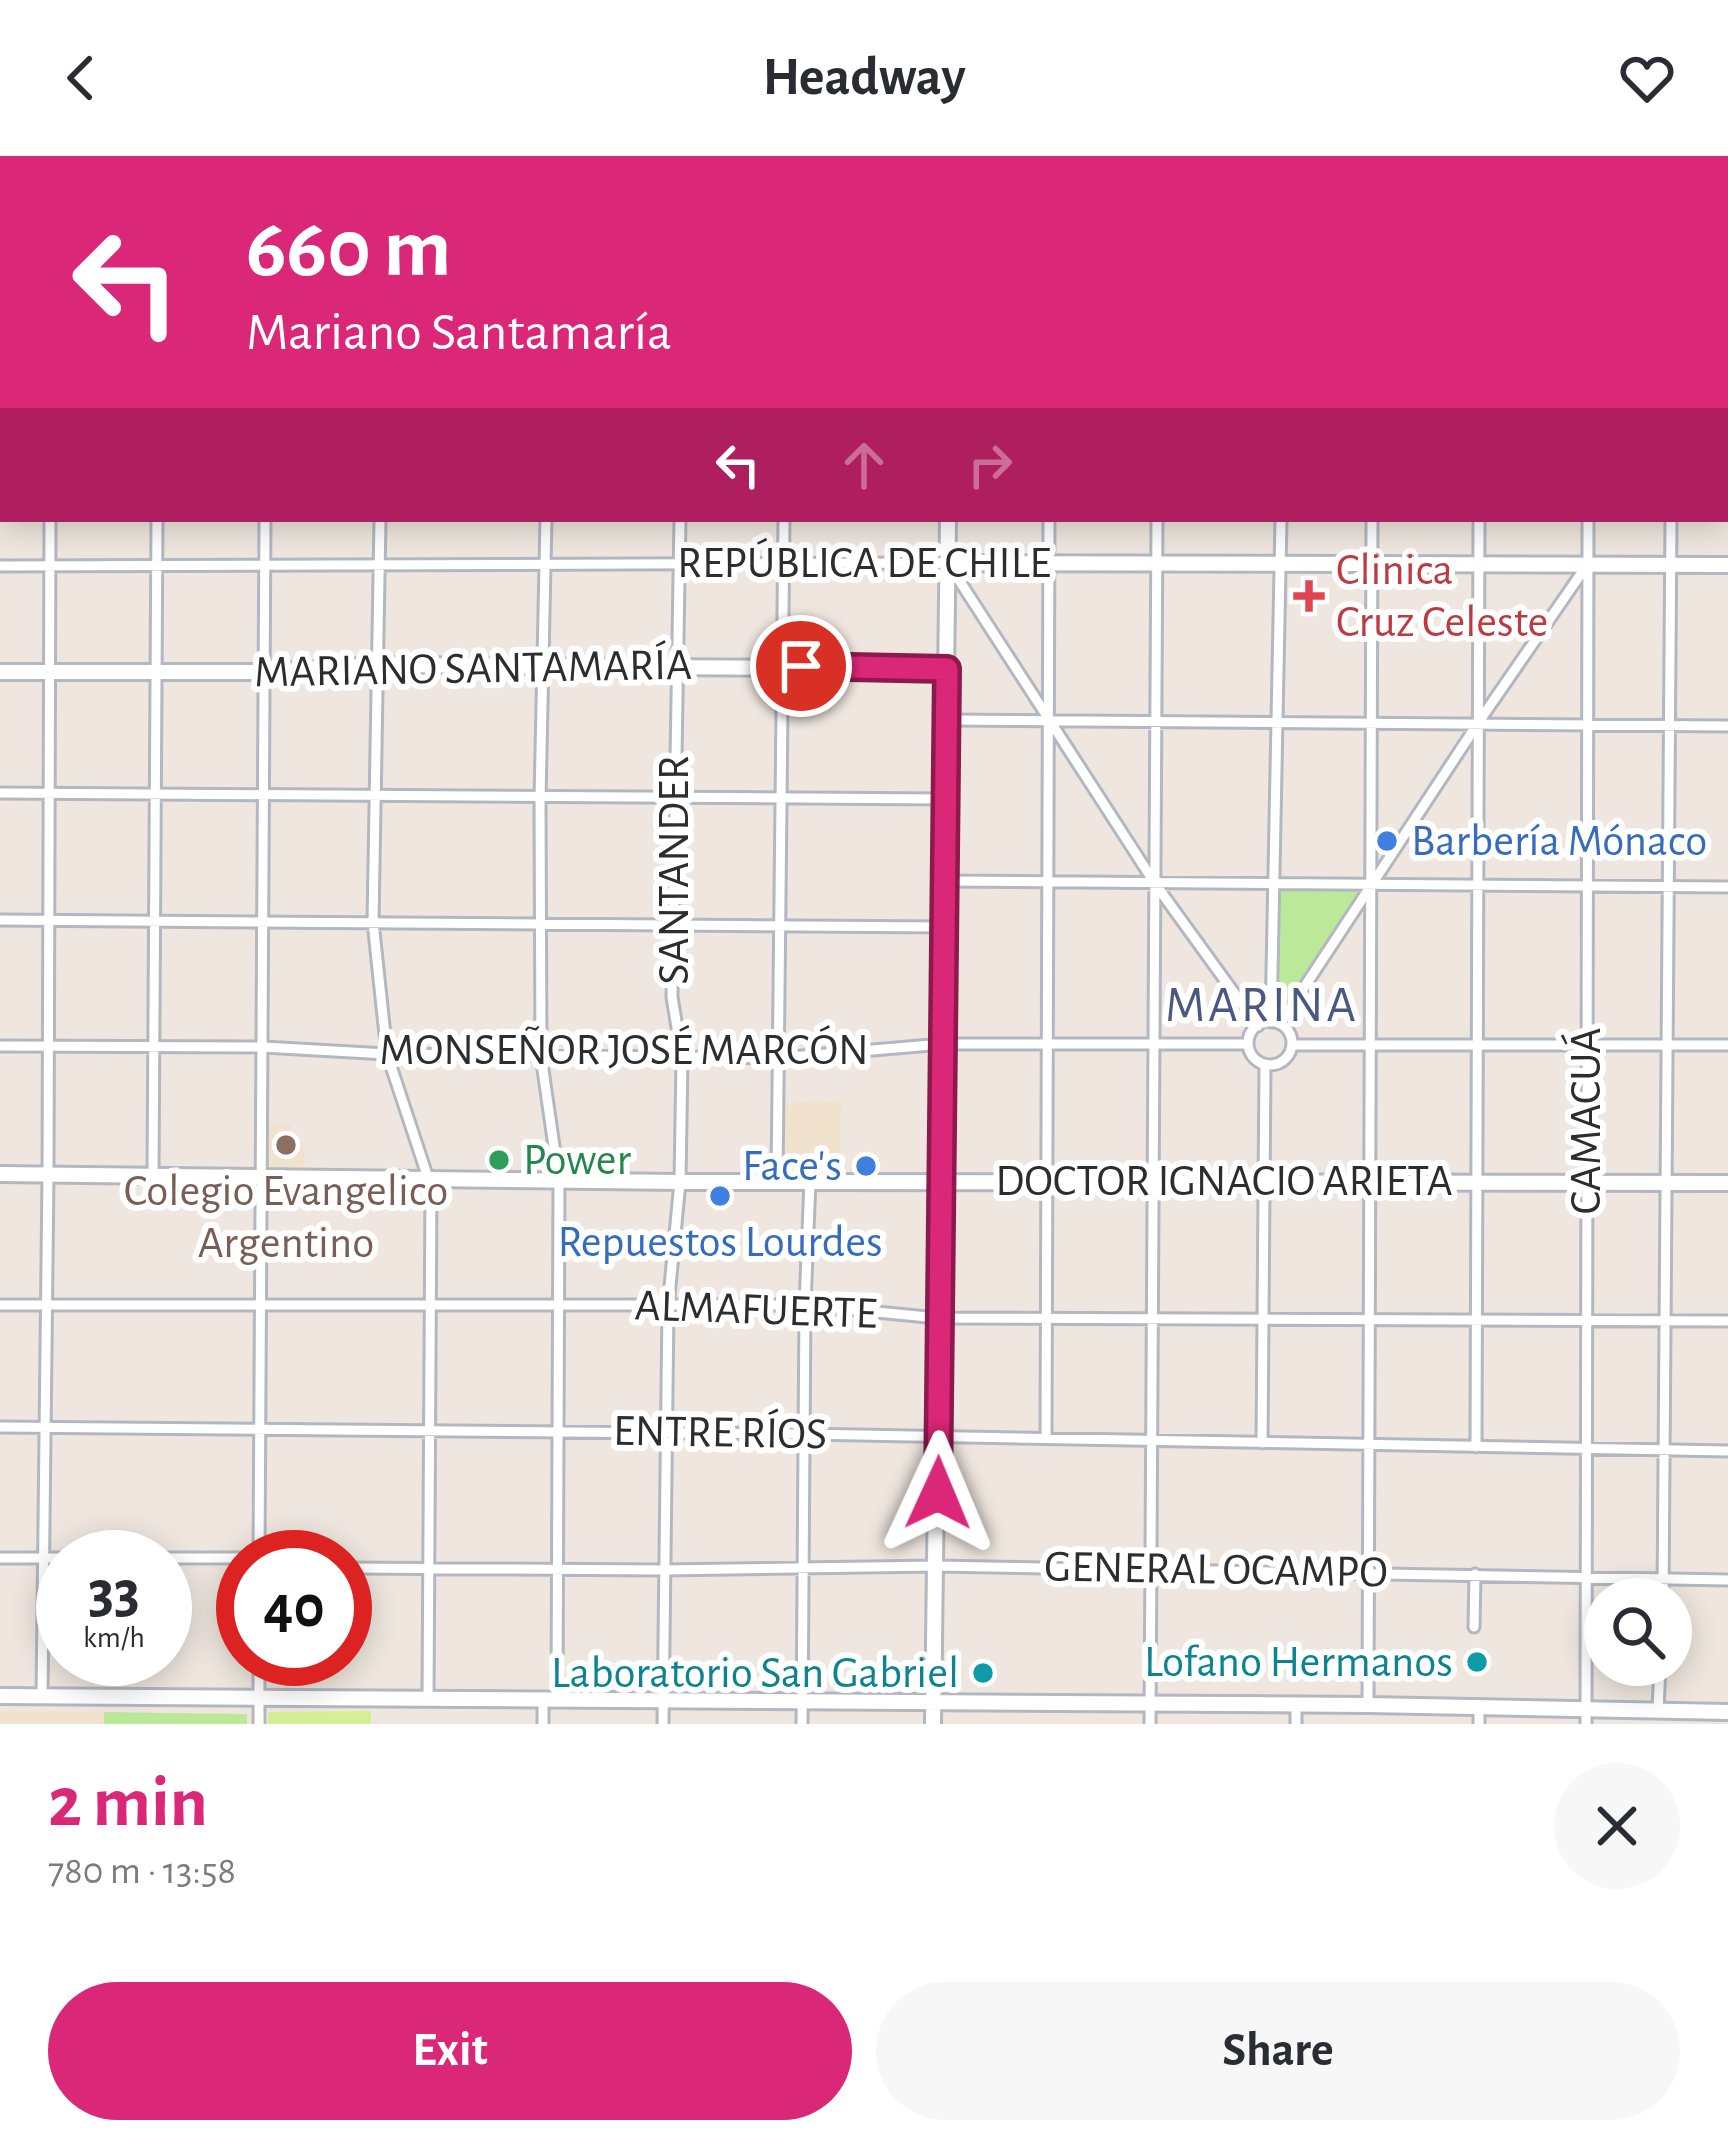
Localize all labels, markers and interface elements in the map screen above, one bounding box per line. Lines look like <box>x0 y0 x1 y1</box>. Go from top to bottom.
icon: back <box>48 45 114 111</box>
icon: heart <box>1614 45 1680 111</box>
text: Headway <box>762 51 966 105</box>
icon: left <box>48 204 204 360</box>
text: 660 m <box>246 208 451 292</box>
text: Mariano Santamaría <box>246 306 672 360</box>
icon: left <box>705 432 771 498</box>
icon: ahead <box>831 432 897 498</box>
icon: right <box>957 432 1023 498</box>
street label: REPÚBLICA DE CHILE <box>677 537 1051 586</box>
place label: Clinica Cruz Celeste <box>1336 548 1548 645</box>
marker: Clinica Cruz Celeste <box>1293 580 1325 612</box>
pin <box>750 615 852 717</box>
icon: arrive <box>768 633 834 699</box>
street label: MARIANO SANTAMARÍA <box>254 639 692 695</box>
street label: SANTANDER <box>652 755 697 985</box>
place label: Barbería Mónaco <box>1411 819 1707 864</box>
marker: Barbería Mónaco <box>1374 828 1400 854</box>
district label: MARINA <box>1165 980 1359 1031</box>
street label: MONSEÑOR JOSÉ MARCÓN <box>379 1024 869 1073</box>
street label: CAMACUÁ <box>1560 1027 1609 1215</box>
marker: Colegio Evangelico Argentino <box>273 1132 299 1158</box>
place label: Power <box>523 1138 631 1183</box>
place label: Face's <box>742 1144 842 1189</box>
marker: Power <box>486 1147 512 1173</box>
marker: Face's <box>853 1153 879 1179</box>
street label: DOCTOR IGNACIO ARIETA <box>995 1159 1453 1204</box>
place label: Colegio Evangelico Argentino <box>124 1169 448 1266</box>
marker: Repuestos Lourdes <box>707 1183 733 1209</box>
place label: Repuestos Lourdes <box>557 1220 883 1265</box>
street label: ALMAFUERTE <box>634 1283 878 1337</box>
street label: ENTRE RÍOS <box>613 1405 827 1457</box>
position arrow <box>875 1430 1001 1556</box>
speed limit sign: 40 <box>216 1530 372 1686</box>
street label: GENERAL OCAMPO <box>1044 1545 1388 1595</box>
text: 33 <box>88 1563 140 1623</box>
map controls <box>1584 1578 1692 1686</box>
button: search <box>1584 1578 1692 1686</box>
text: km/h <box>83 1623 145 1653</box>
place label: Lofano Hermanos <box>1144 1640 1453 1685</box>
marker: Lofano Hermanos <box>1464 1649 1490 1675</box>
place label: Laboratorio San Gabriel <box>551 1651 959 1696</box>
marker: Laboratorio San Gabriel <box>970 1660 996 1686</box>
button: close <box>1554 1763 1680 1889</box>
text: 2 min <box>48 1767 208 1839</box>
text: 780 m · 13:58 <box>48 1852 236 1891</box>
button: Exit <box>48 1982 852 2120</box>
button: Share <box>876 1982 1680 2120</box>

